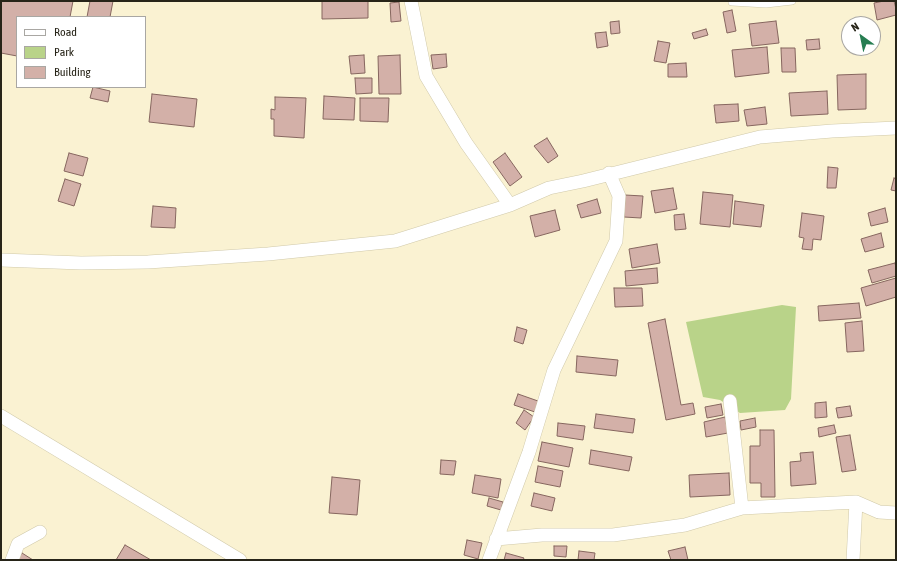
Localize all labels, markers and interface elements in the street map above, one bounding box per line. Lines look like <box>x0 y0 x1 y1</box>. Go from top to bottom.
legend <box>16 16 146 88</box>
north arrow <box>841 16 881 56</box>
text: N <box>849 20 861 34</box>
text: Road <box>54 25 77 39</box>
text: Park <box>54 45 74 59</box>
text: Building <box>54 65 91 79</box>

